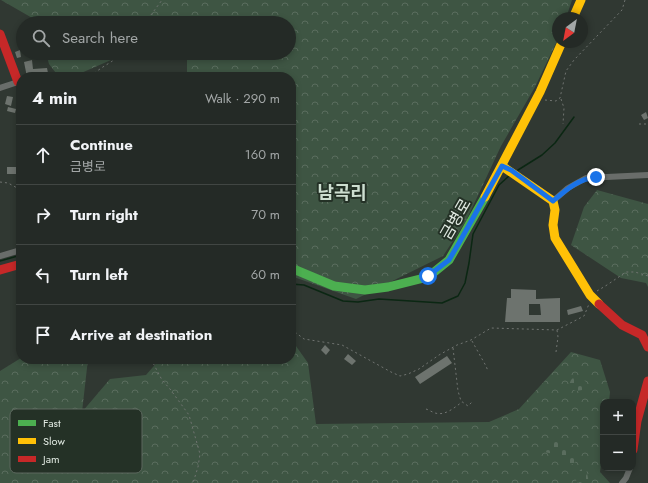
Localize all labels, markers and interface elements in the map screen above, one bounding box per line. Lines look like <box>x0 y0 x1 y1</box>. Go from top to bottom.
north arrow <box>552 12 588 48</box>
search box <box>16 16 296 60</box>
icon: search <box>30 27 52 49</box>
text: Search here <box>62 27 138 49</box>
text: 4 min <box>32 86 77 110</box>
text: Walk · 290 m <box>205 89 280 108</box>
text: Continue <box>70 134 133 156</box>
icon: ahead <box>32 144 54 166</box>
text: 160 m <box>245 145 280 164</box>
text: 금병로 <box>70 157 106 176</box>
route end <box>587 168 605 186</box>
district label: 남곡리 <box>317 180 367 206</box>
street label: 금병로 <box>434 194 477 244</box>
icon: right <box>32 204 54 226</box>
text: Turn right <box>70 204 138 226</box>
text: 70 m <box>251 205 280 224</box>
icon: left <box>32 264 54 286</box>
text: Turn left <box>70 264 128 286</box>
text: 60 m <box>251 265 280 284</box>
route start <box>419 267 437 285</box>
icon: arrive <box>32 324 54 346</box>
text: Arrive at destination <box>70 324 212 346</box>
map controls <box>600 399 636 471</box>
button: + <box>600 399 636 435</box>
legend <box>10 409 142 473</box>
text: Fast <box>43 415 61 431</box>
text: Slow <box>43 433 65 449</box>
button: − <box>600 435 636 471</box>
text: Jam <box>41 451 60 467</box>

